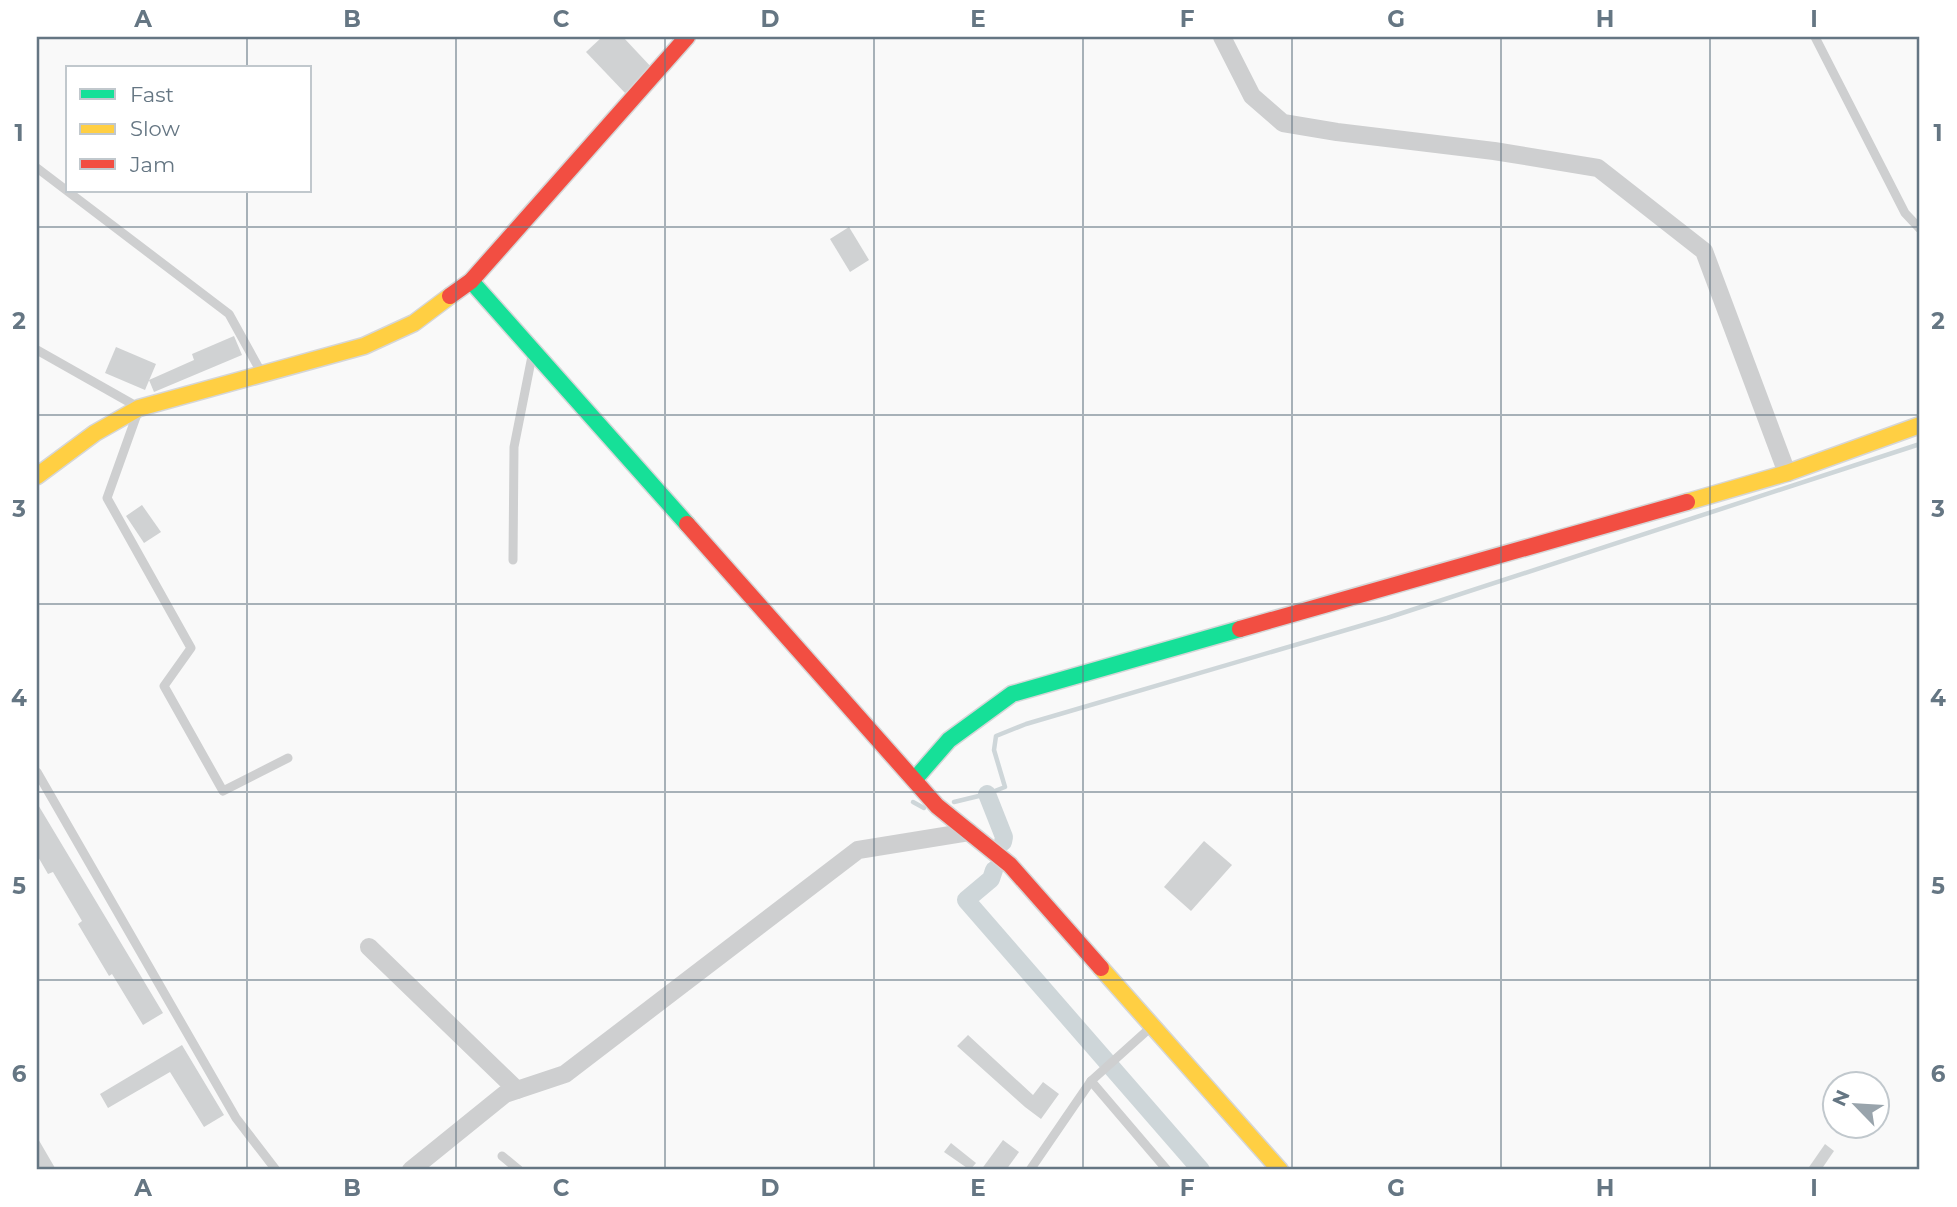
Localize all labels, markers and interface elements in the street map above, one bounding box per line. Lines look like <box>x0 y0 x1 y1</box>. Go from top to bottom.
text: A <box>133 5 152 33</box>
text: B <box>343 5 361 33</box>
text: C <box>553 5 570 33</box>
text: D <box>761 5 780 33</box>
text: E <box>970 5 986 33</box>
text: F <box>1180 5 1195 33</box>
text: G <box>1387 5 1405 33</box>
text: H <box>1596 5 1614 33</box>
text: I <box>1810 5 1818 33</box>
legend <box>66 66 312 192</box>
text: Fast <box>130 82 174 107</box>
text: Slow <box>130 116 180 141</box>
text: 1 <box>14 119 24 147</box>
text: 1 <box>1933 119 1943 147</box>
text: Jam <box>129 152 175 177</box>
text: 2 <box>12 307 26 335</box>
text: 2 <box>1931 307 1945 335</box>
text: 3 <box>11 495 26 523</box>
text: 3 <box>1930 495 1945 523</box>
text: 4 <box>11 684 27 712</box>
text: 4 <box>1930 684 1946 712</box>
text: 5 <box>12 872 26 900</box>
text: 5 <box>1931 872 1945 900</box>
text: 6 <box>12 1060 27 1088</box>
text: 6 <box>1931 1060 1946 1088</box>
north arrow <box>1820 1070 1890 1140</box>
text: N <box>1827 1086 1855 1110</box>
text: A <box>133 1174 152 1202</box>
text: B <box>343 1174 361 1202</box>
text: C <box>553 1174 570 1202</box>
text: D <box>761 1174 780 1202</box>
text: E <box>970 1174 986 1202</box>
text: F <box>1180 1174 1195 1202</box>
text: G <box>1387 1174 1405 1202</box>
text: H <box>1596 1174 1614 1202</box>
text: I <box>1810 1174 1818 1202</box>

